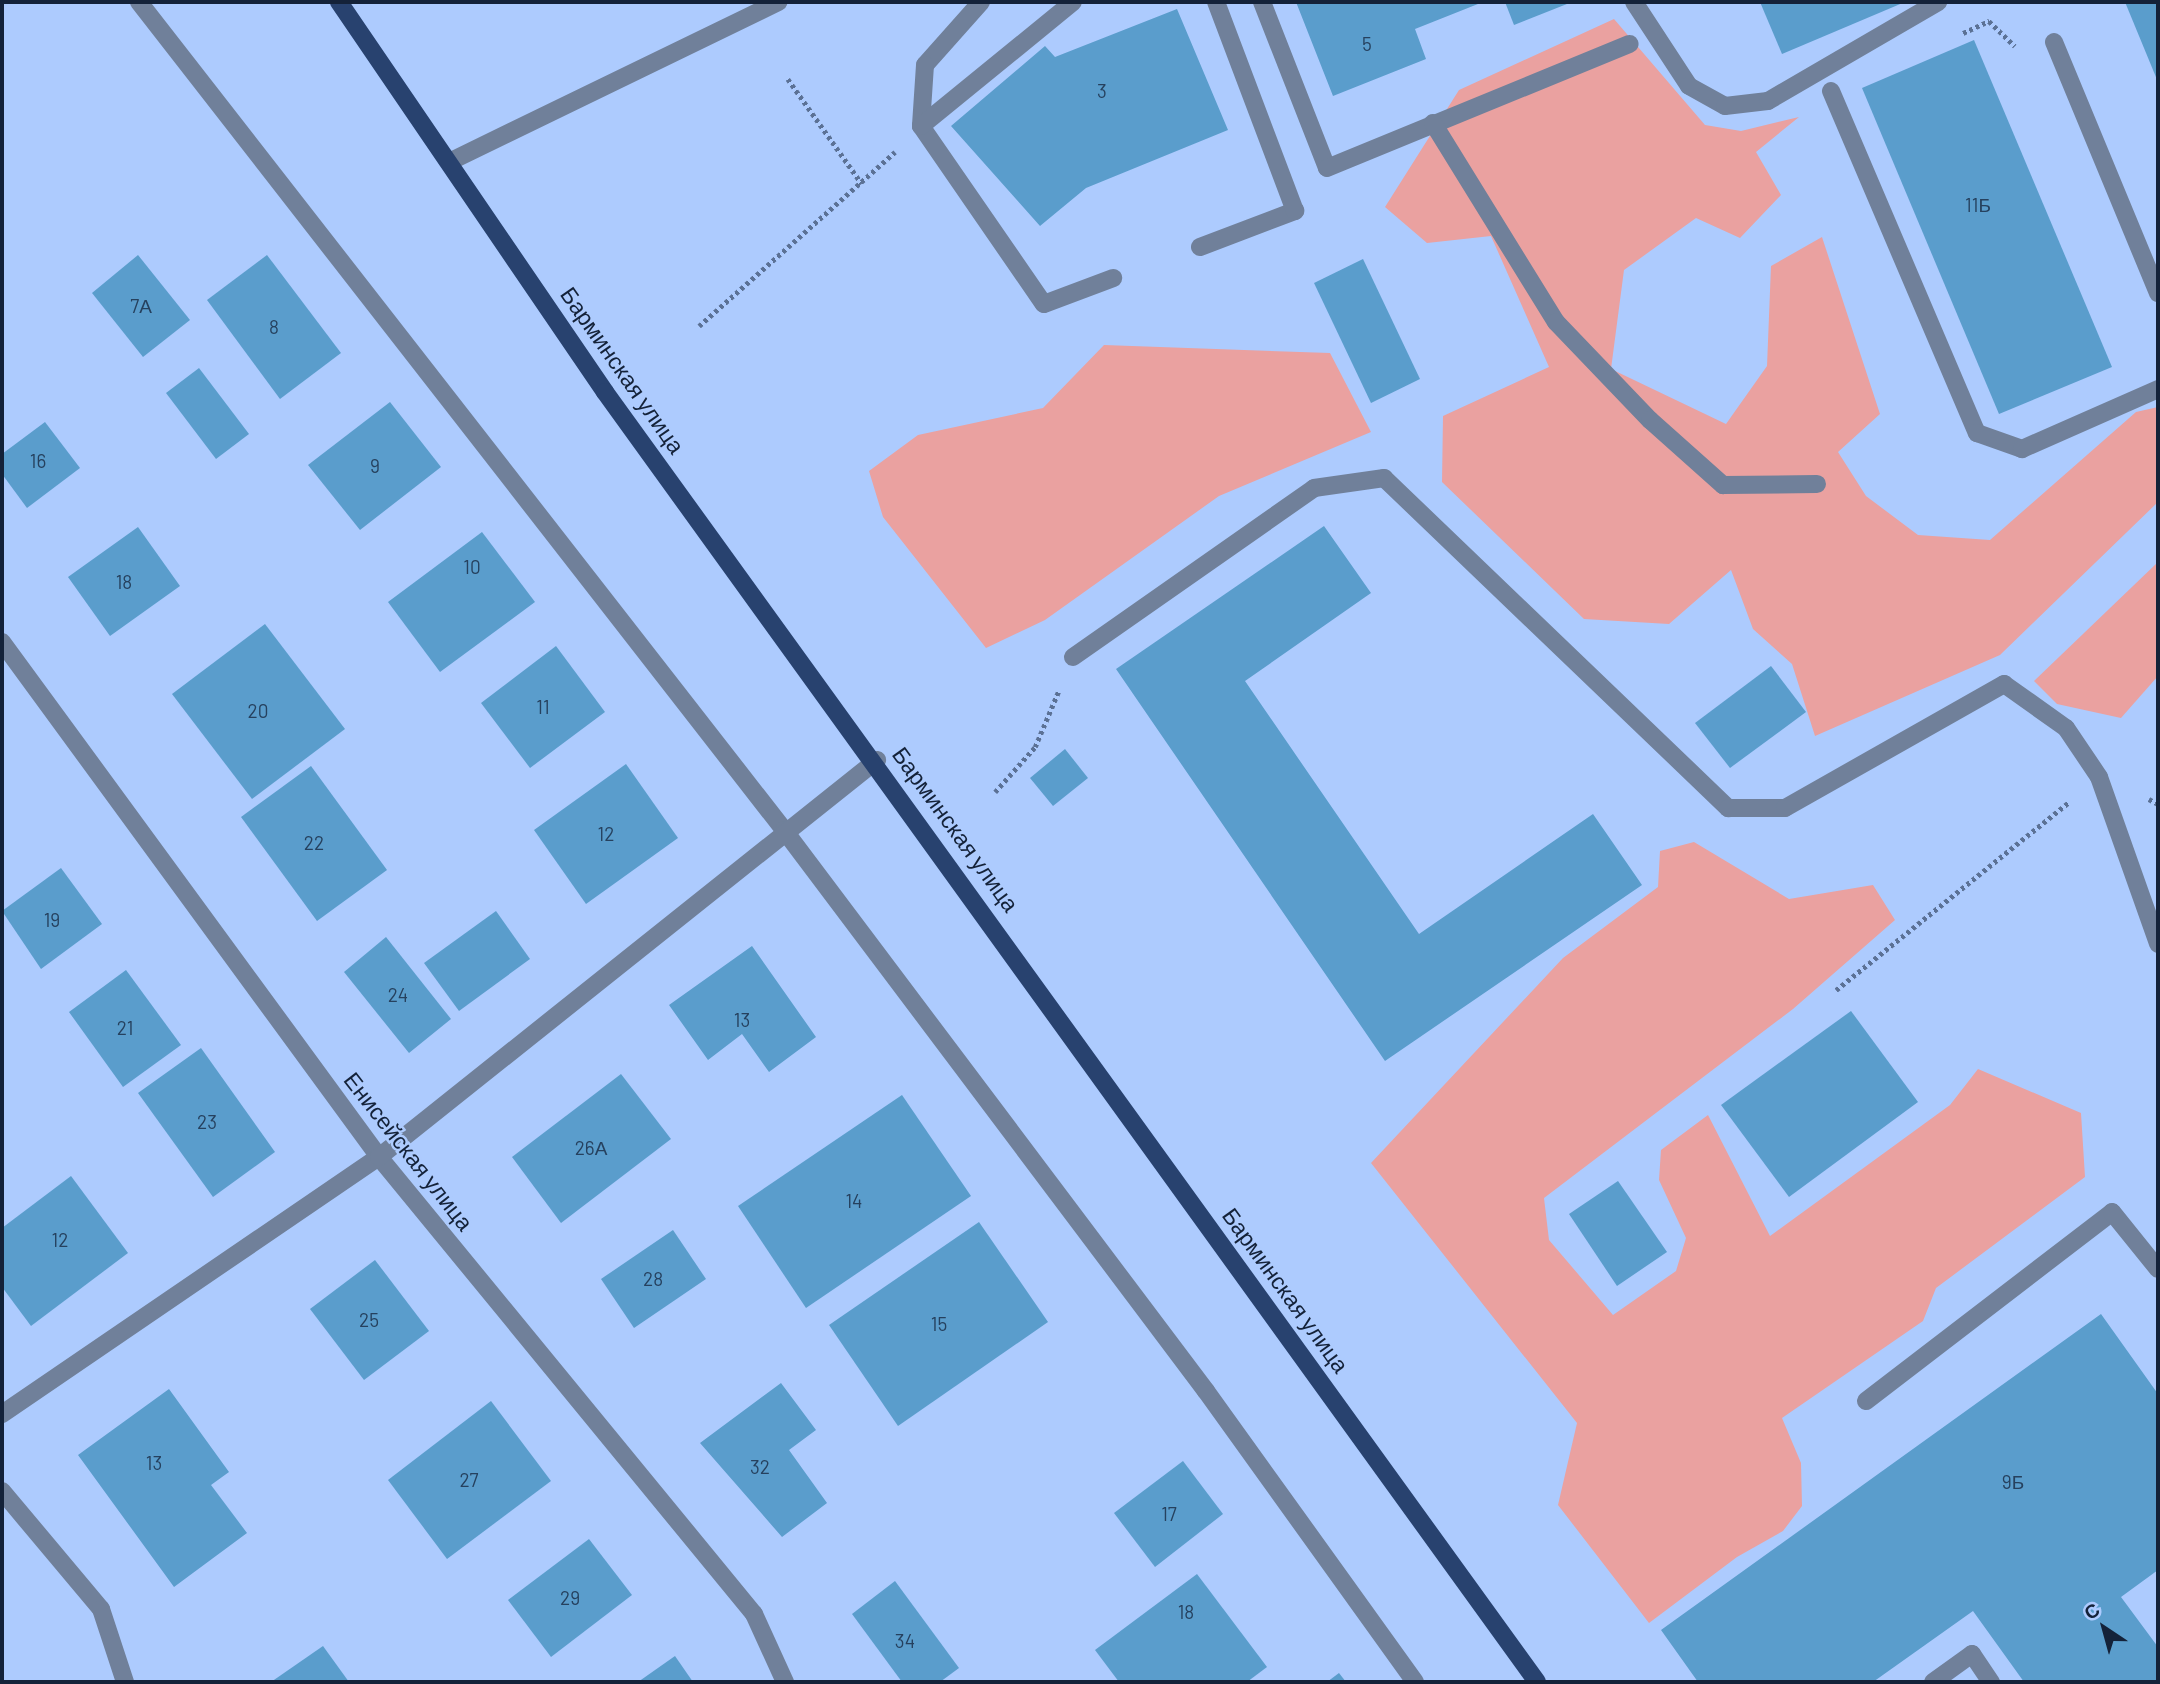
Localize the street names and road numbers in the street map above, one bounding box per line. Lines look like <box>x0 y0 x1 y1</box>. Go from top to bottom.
street label: Барминская улица <box>555 281 691 459</box>
street label: Барминская улица <box>887 741 1025 917</box>
street label: Енисейская улица <box>339 1066 479 1236</box>
street label: Барминская улица <box>1217 1202 1355 1378</box>

